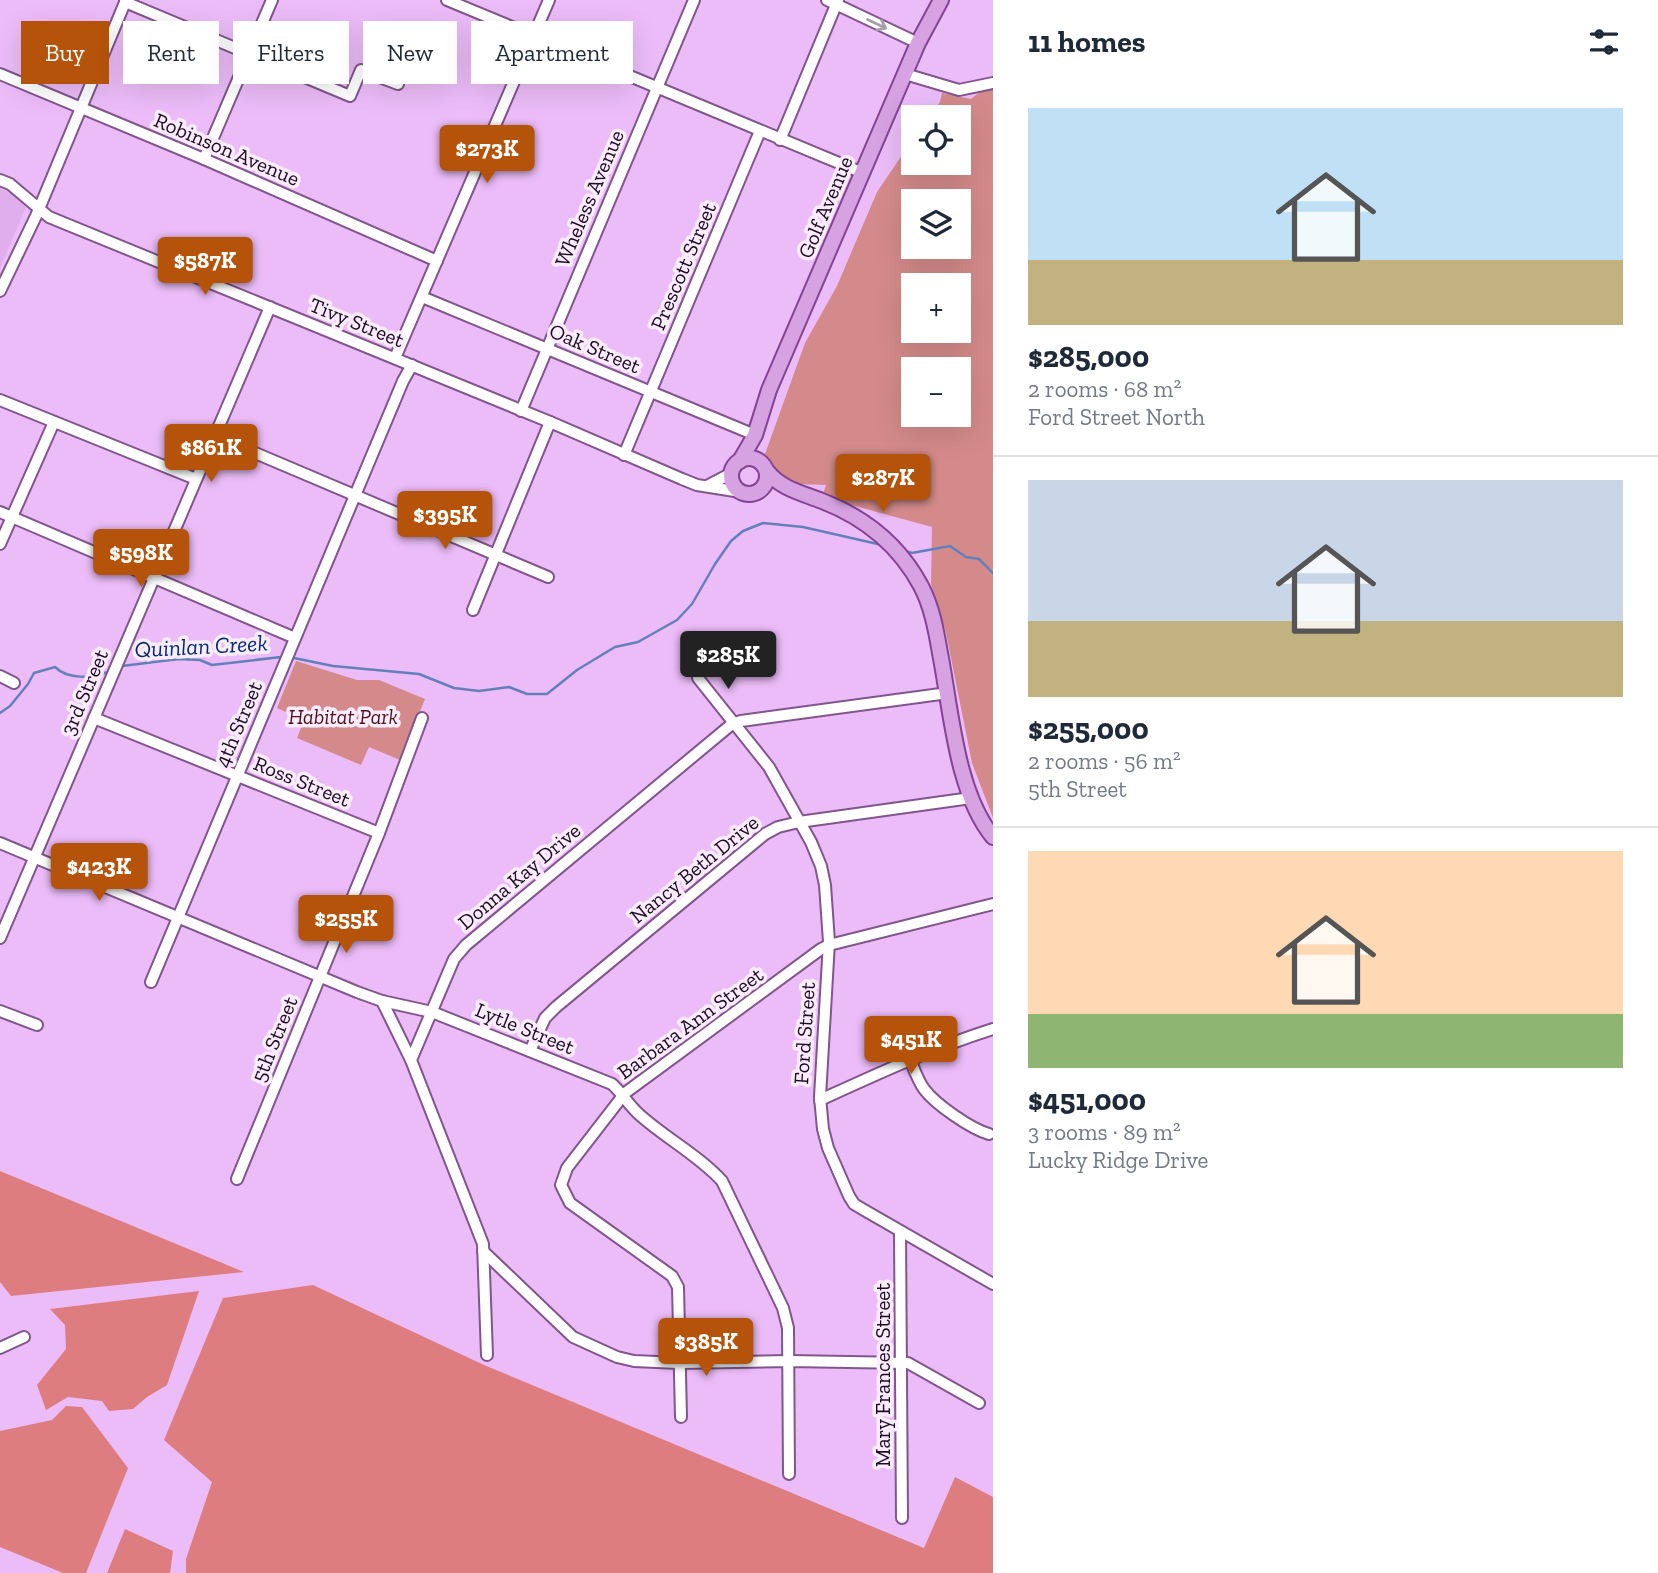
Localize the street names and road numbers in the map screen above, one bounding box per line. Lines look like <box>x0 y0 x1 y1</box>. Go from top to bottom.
street label: Robinson Avenue <box>151 107 303 191</box>
street label: Wheless Avenue <box>549 126 629 270</box>
street label: Golf Avenue <box>792 152 858 262</box>
street label: Prescott Street <box>645 198 721 334</box>
street label: Tivy Street <box>306 292 408 352</box>
street label: Oak Street <box>546 318 644 378</box>
street label: 3rd Street <box>55 645 113 739</box>
street label: 4th Street <box>209 677 267 771</box>
street label: Ross Street <box>250 750 354 812</box>
street label: Nancy Beth Drive <box>625 810 763 928</box>
street label: Donna Kay Drive <box>453 817 585 934</box>
street label: Barbara Ann Street <box>612 962 768 1084</box>
street label: Ford Street <box>788 981 820 1085</box>
street label: 5th Street <box>246 992 303 1086</box>
street label: Lytle Street <box>472 997 578 1059</box>
street label: Mary Frances Street <box>870 1283 895 1467</box>

